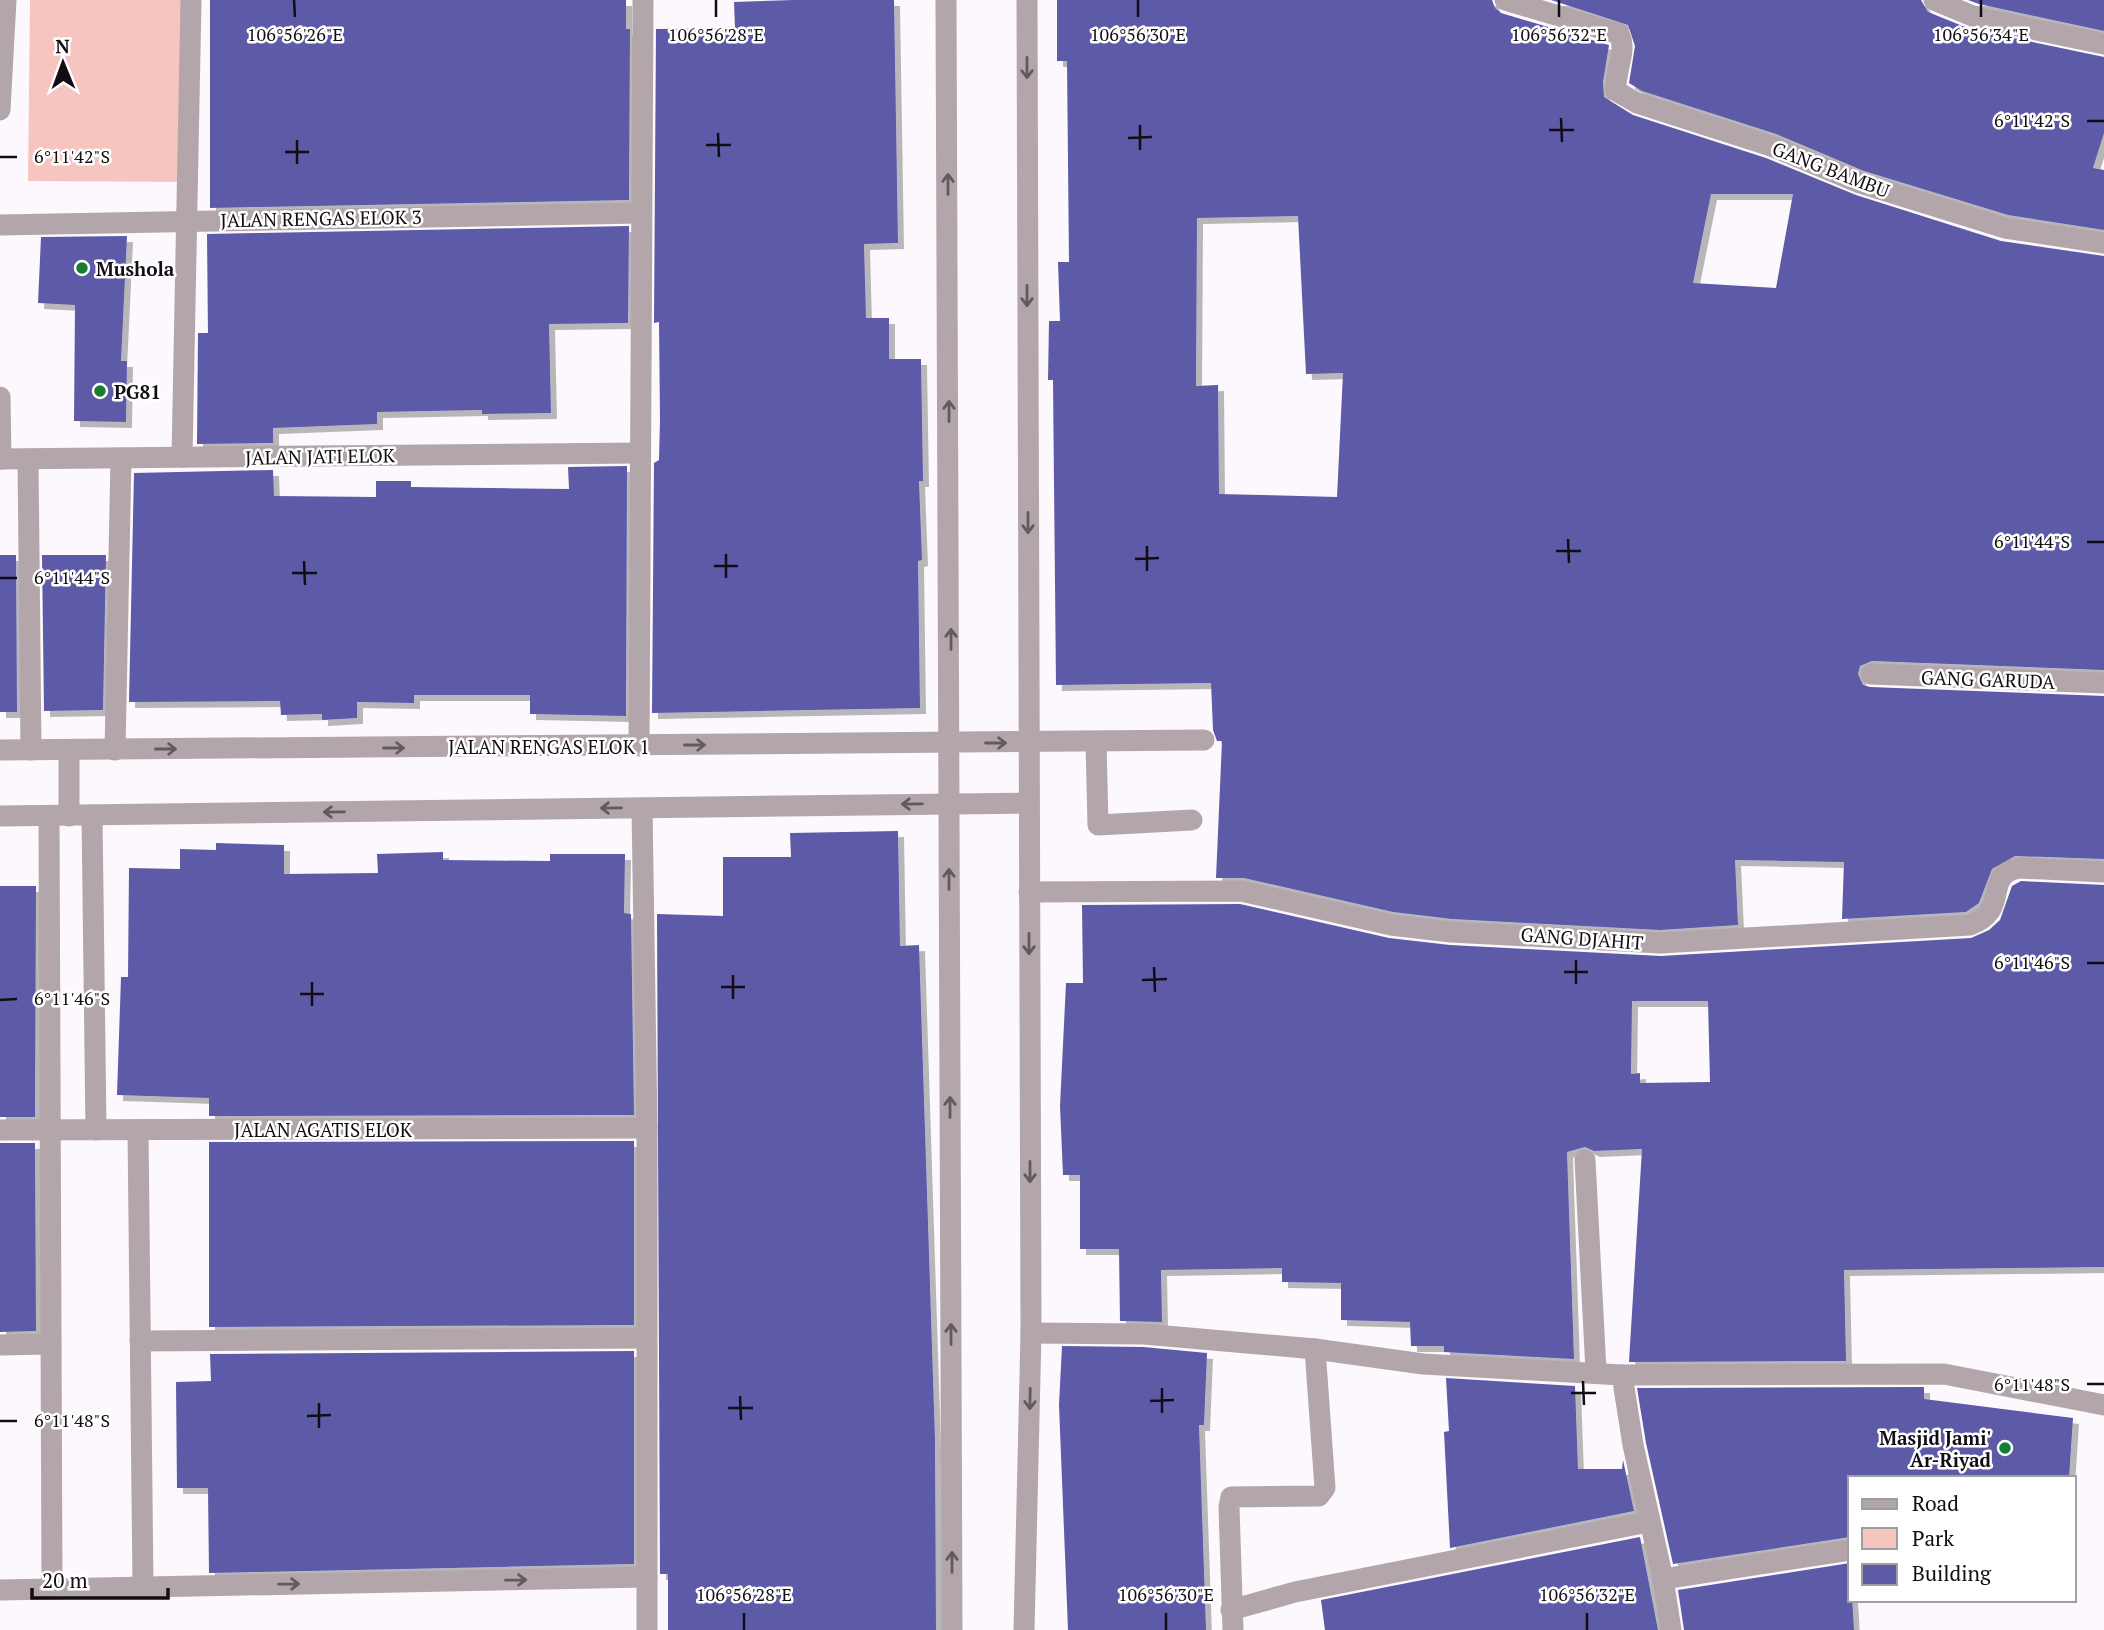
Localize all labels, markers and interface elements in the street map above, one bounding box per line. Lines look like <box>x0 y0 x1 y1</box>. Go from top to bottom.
text: 106°56'26"E <box>247 22 343 46</box>
text: 106°56'28"E <box>668 22 764 46</box>
text: 106°56'30"E <box>1090 22 1186 46</box>
text: 106°56'32"E <box>1511 22 1607 46</box>
text: 106°56'34"E <box>1933 22 2029 46</box>
north arrow <box>28 28 98 98</box>
text: N <box>55 33 71 58</box>
one-way arrow <box>1020 56 1034 79</box>
text: 6°11'42"S <box>1994 108 2070 132</box>
street label: GANG BAMBU <box>1769 135 1893 203</box>
text: 6°11'42"S <box>34 144 110 168</box>
one-way arrow <box>941 173 954 196</box>
street label: JALAN RENGAS ELOK 3 <box>220 204 422 232</box>
place label: Mushola <box>96 256 175 281</box>
marker: Mushola <box>74 260 90 276</box>
one-way arrow <box>1020 284 1034 307</box>
place label: PG81 <box>114 379 161 404</box>
marker: PG81 <box>92 383 108 399</box>
one-way arrow <box>942 400 956 423</box>
street label: JALAN JATI ELOK <box>245 442 396 470</box>
one-way arrow <box>1021 511 1035 534</box>
text: 6°11'44"S <box>1994 529 2070 553</box>
text: 6°11'44"S <box>34 565 110 589</box>
one-way arrow <box>944 628 958 651</box>
street label: GANG GARUDA <box>1921 664 2055 694</box>
street label: JALAN RENGAS ELOK 1 <box>448 734 650 759</box>
one-way arrow <box>984 736 1007 750</box>
one-way arrow <box>683 738 706 752</box>
one-way arrow <box>382 741 405 755</box>
one-way arrow <box>154 742 177 756</box>
one-way arrow <box>900 797 923 811</box>
one-way arrow <box>599 802 622 815</box>
one-way arrow <box>323 805 346 819</box>
one-way arrow <box>942 868 956 891</box>
street label: GANG DJAHIT <box>1520 921 1644 955</box>
one-way arrow <box>1022 933 1036 956</box>
text: 6°11'46"S <box>1994 950 2070 974</box>
text: 6°11'46"S <box>34 986 110 1010</box>
one-way arrow <box>943 1096 957 1119</box>
street label: JALAN AGATIS ELOK <box>234 1117 413 1142</box>
one-way arrow <box>1023 1160 1037 1183</box>
one-way arrow <box>944 1323 958 1346</box>
text: 6°11'48"S <box>1994 1372 2070 1396</box>
one-way arrow <box>1023 1388 1036 1411</box>
text: 6°11'48"S <box>34 1408 110 1432</box>
place label: Masjid Jami' Ar-Riyad <box>1879 1425 1992 1472</box>
marker: Masjid Jami' Ar-Riyad <box>1997 1440 2013 1456</box>
legend <box>1848 1476 2076 1602</box>
text: Road <box>1912 1489 1959 1517</box>
text: Park <box>1912 1524 1954 1552</box>
one-way arrow <box>945 1551 959 1574</box>
scale bar <box>32 1556 168 1600</box>
text: Building <box>1912 1559 1992 1587</box>
text: 20 m <box>42 1566 88 1594</box>
one-way arrow <box>504 1573 527 1587</box>
one-way arrow <box>277 1577 300 1591</box>
text: 106°56'28"E <box>696 1582 792 1606</box>
text: 106°56'30"E <box>1118 1582 1214 1606</box>
text: 106°56'32"E <box>1539 1582 1635 1606</box>

